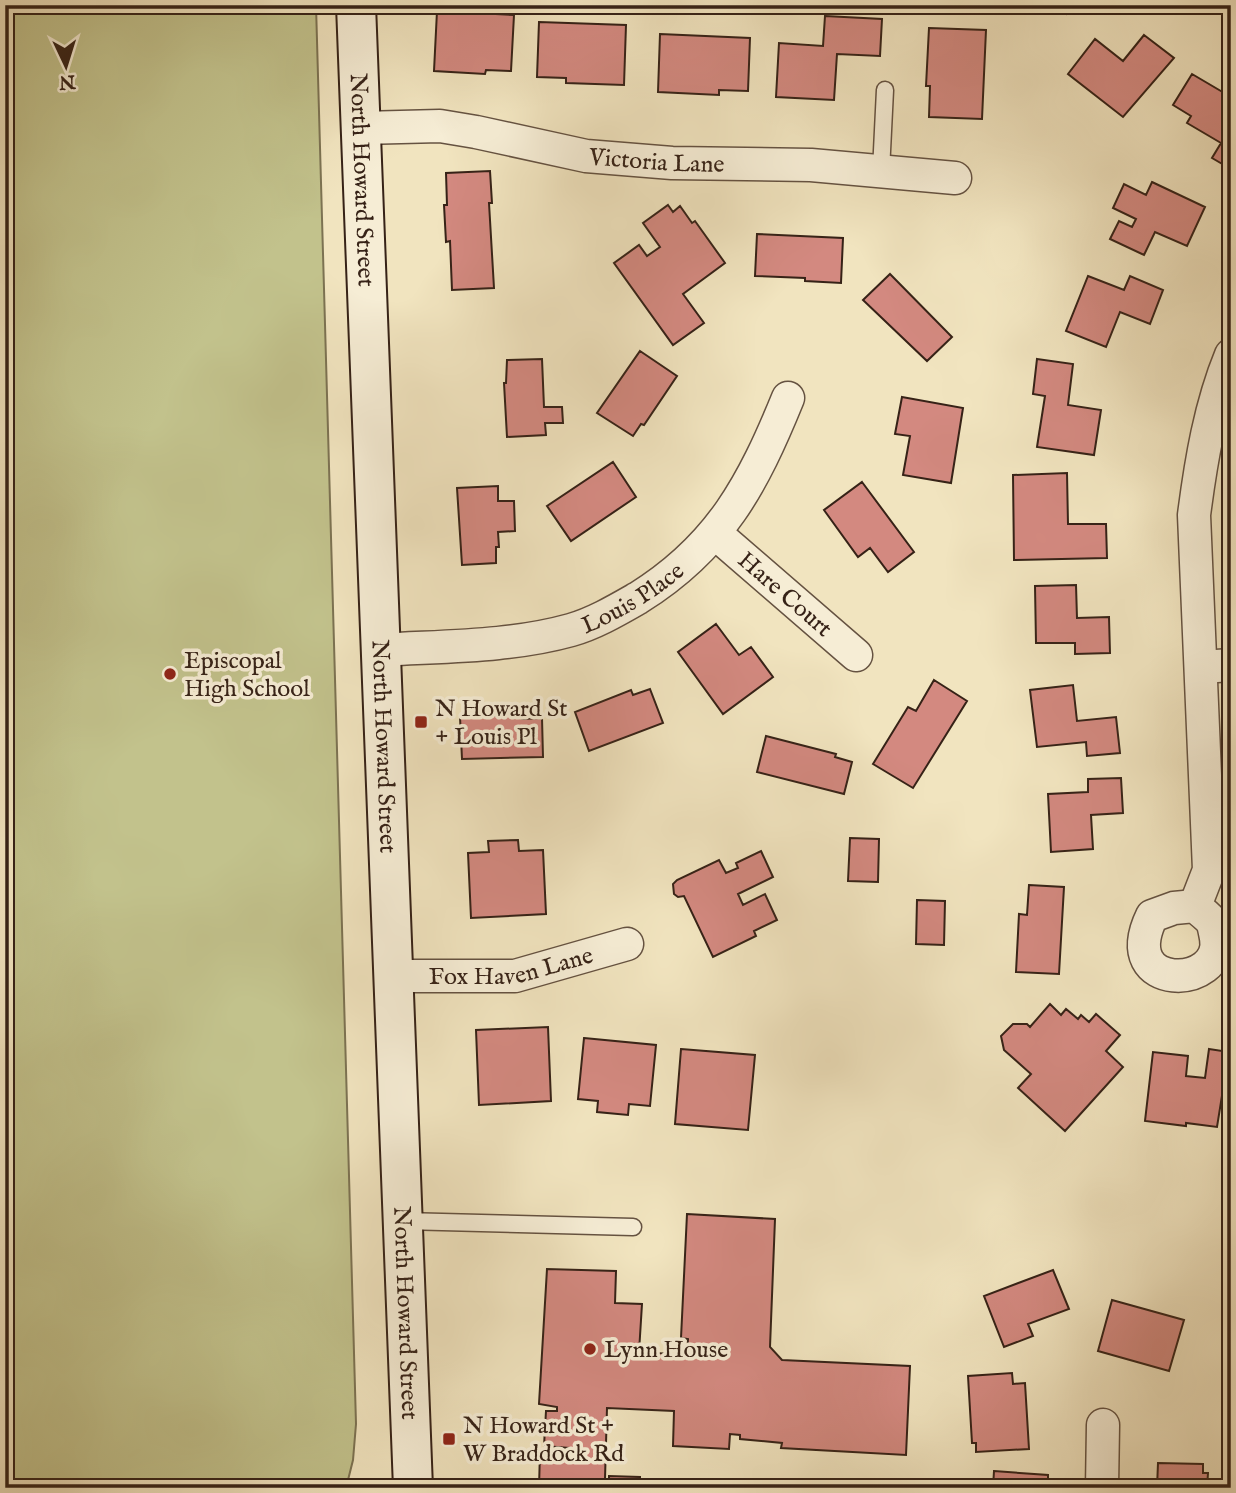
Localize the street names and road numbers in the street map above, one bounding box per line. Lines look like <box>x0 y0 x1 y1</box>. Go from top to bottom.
street label: North Howard Street <box>342 73 381 287</box>
street label: Victoria Lane <box>587 142 725 181</box>
street label: Hare Court <box>730 545 838 645</box>
street label: Louis Place <box>577 556 691 642</box>
street label: North Howard Street <box>363 639 403 854</box>
street label: Fox Haven Lane <box>429 941 597 993</box>
street label: North Howard Street <box>385 1206 424 1420</box>

